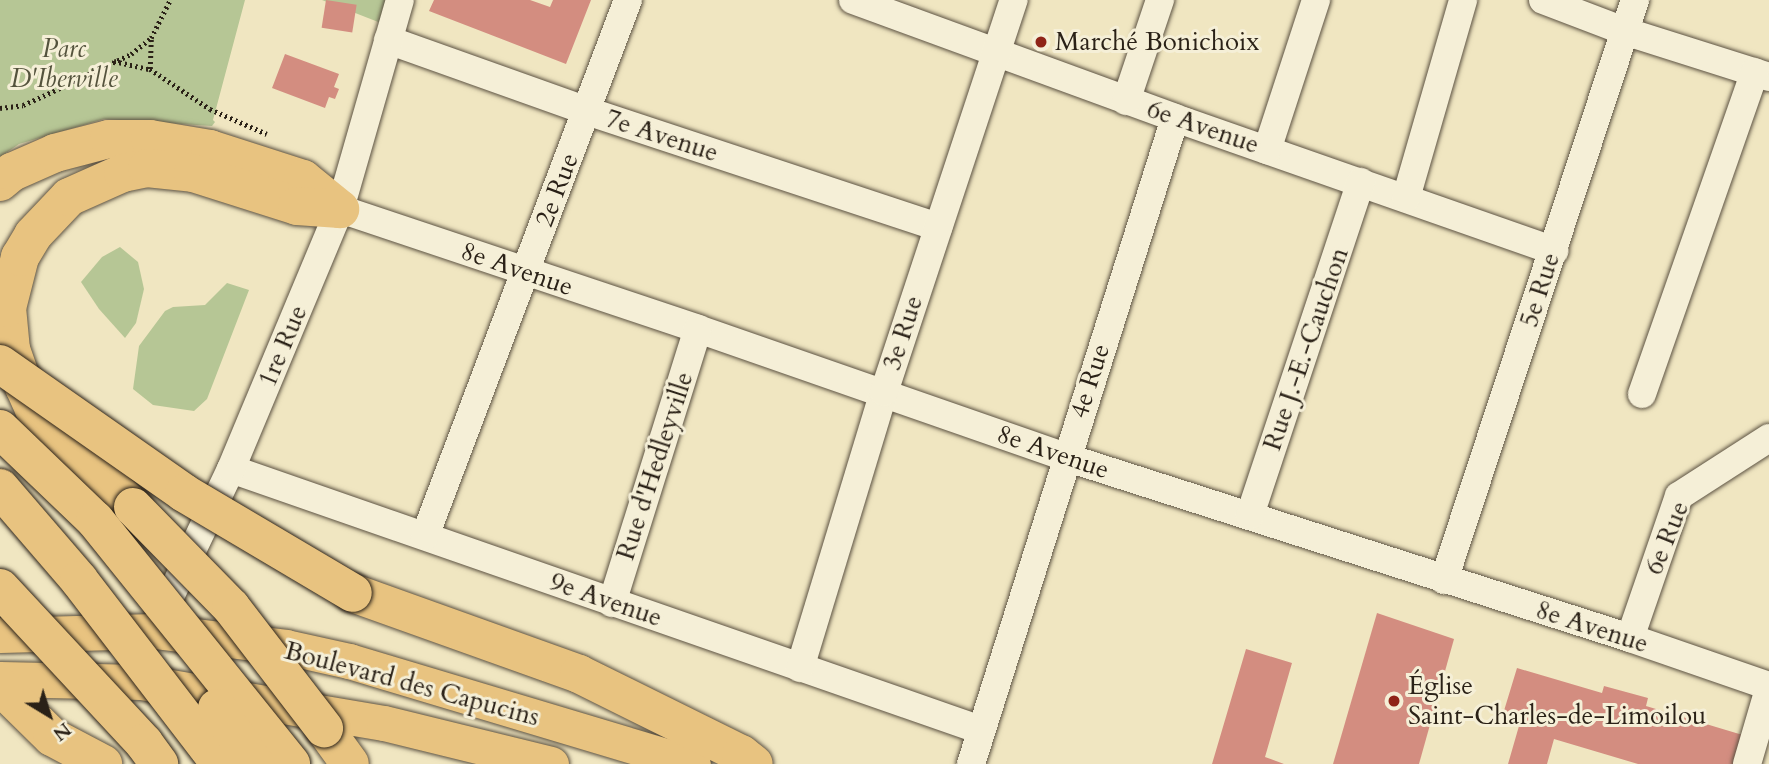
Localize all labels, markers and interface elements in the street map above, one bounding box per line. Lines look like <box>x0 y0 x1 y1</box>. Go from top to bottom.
place label: Marché Bonichoix <box>1055 26 1259 58</box>
park label: Parc D'Iberville <box>10 33 118 94</box>
marker: Marché Bonichoix <box>1033 34 1049 50</box>
street label: 6e Avenue <box>1143 93 1263 161</box>
street label: 7e Avenue <box>602 103 722 169</box>
street label: 2e Rue <box>529 149 585 231</box>
street label: 8e Avenue <box>457 235 577 303</box>
street label: Rue J.-E.-Cauchon <box>1257 243 1355 455</box>
street label: 5e Rue <box>1513 249 1567 331</box>
street label: 3e Rue <box>876 292 930 374</box>
street label: 1re Rue <box>252 300 314 392</box>
street label: 4e Rue <box>1063 340 1117 422</box>
street label: Rue d'Hedleyville <box>610 368 700 564</box>
street label: 8e Avenue <box>993 418 1113 486</box>
street label: 6e Rue <box>1638 497 1696 579</box>
street label: 9e Avenue <box>546 566 666 634</box>
street label: 8e Avenue <box>1532 594 1652 660</box>
street label: Boulevard des Capucins <box>281 635 543 733</box>
place label: Église Saint-Charles-de-Limoilou <box>1408 670 1706 732</box>
north arrow <box>14 680 84 750</box>
marker: Église Saint-Charles-de-Limoilou <box>1386 693 1402 709</box>
text: N <box>47 716 76 747</box>

